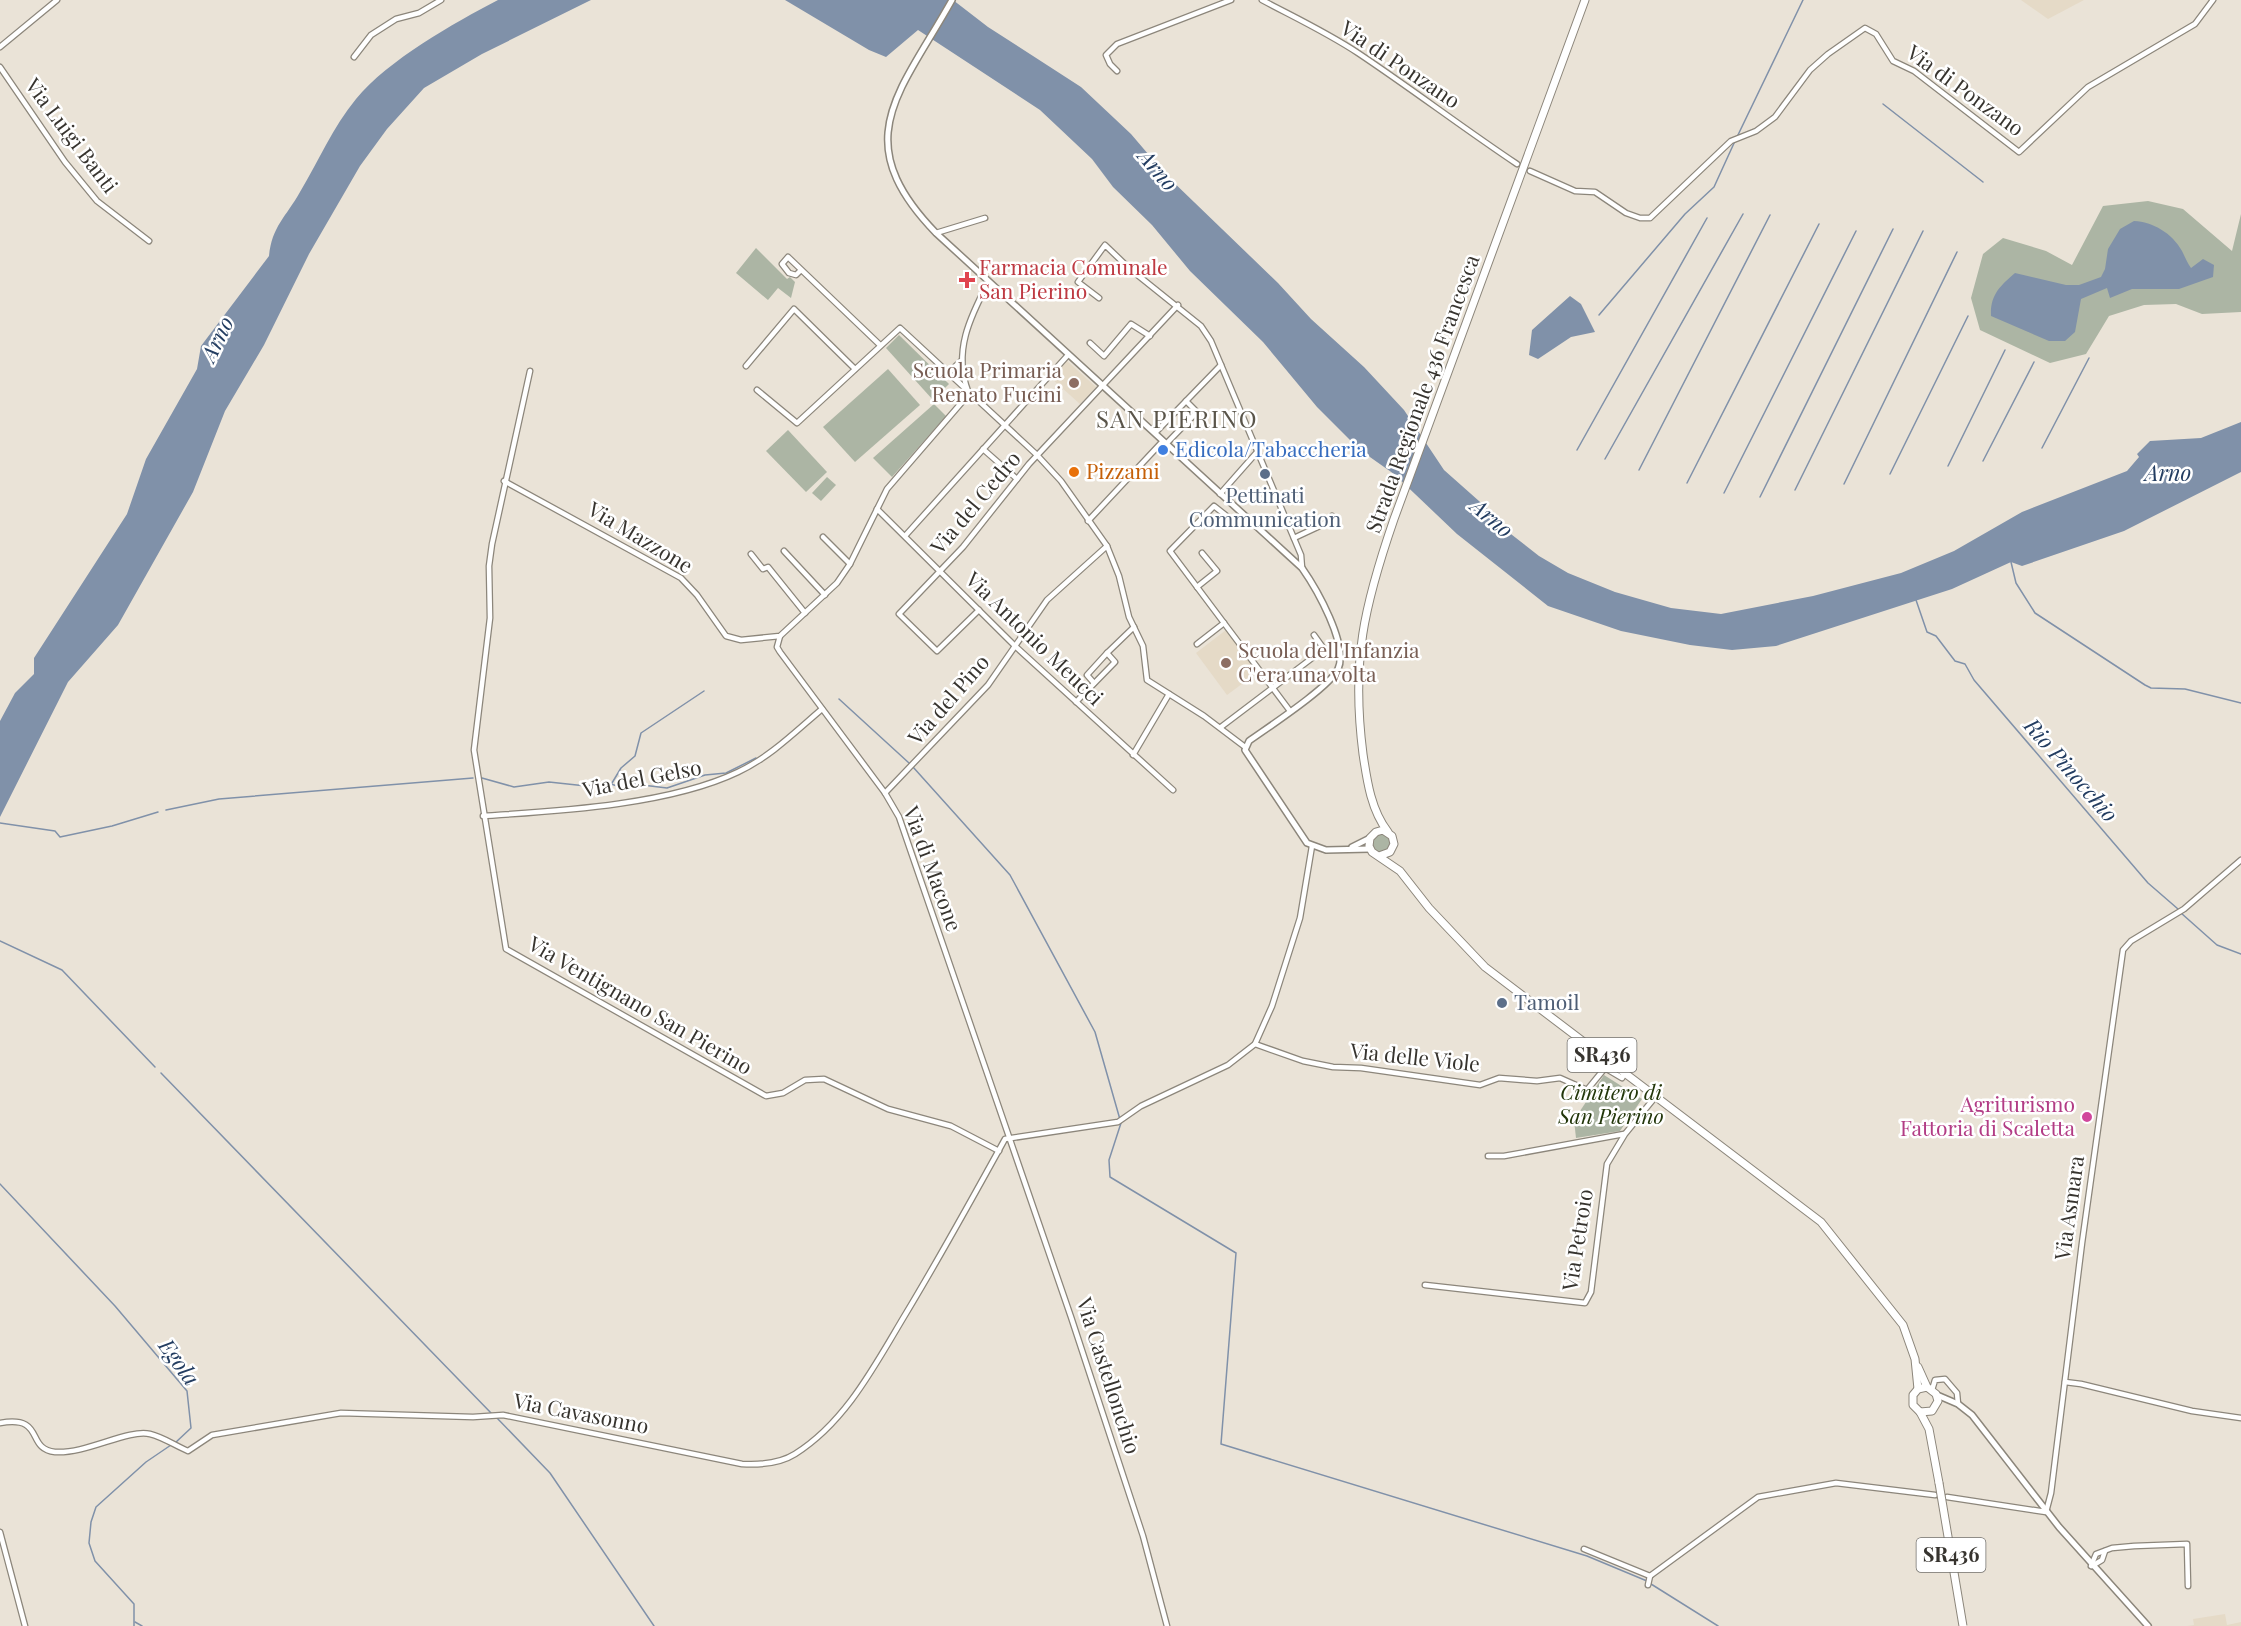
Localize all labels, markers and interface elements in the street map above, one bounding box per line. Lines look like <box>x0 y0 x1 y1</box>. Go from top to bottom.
street label: Via di Ponzano <box>1335 12 1466 114</box>
street label: Via di Ponzano <box>1901 37 2030 141</box>
street label: Via Luigi Banti <box>20 71 125 198</box>
water label: Arno <box>1131 140 1185 197</box>
street label: Strada Regionale 436 Francesca <box>1358 250 1485 536</box>
place label: Farmacia Comunale San Pierino <box>979 252 1168 304</box>
marker: Farmacia Comunale San Pierino <box>960 273 974 287</box>
water label: Arno <box>192 311 240 368</box>
place label: Scuola Primaria Renato Fucini <box>913 355 1063 407</box>
marker: Scuola Primaria Renato Fucini <box>1067 376 1081 390</box>
district label: SAN PIERINO <box>1096 402 1258 434</box>
place label: Edicola/Tabaccheria <box>1175 434 1367 462</box>
marker: Edicola/Tabaccheria <box>1156 443 1170 457</box>
street label: Via del Cedro <box>923 444 1026 560</box>
place label: Pizzami <box>1086 456 1160 484</box>
water label: Arno <box>2143 457 2191 487</box>
marker: Pizzami <box>1067 465 1081 479</box>
marker: Pettinati Communication <box>1258 467 1272 481</box>
place label: Pettinati Communication <box>1189 480 1342 532</box>
water label: Arno <box>1464 489 1520 544</box>
street label: Via Mazzone <box>583 493 699 579</box>
street label: Via Antonio Meucci <box>960 564 1110 710</box>
place label: Scuola dell'Infanzia C'era una volta <box>1238 635 1420 687</box>
street label: Via del Pino <box>900 648 994 750</box>
marker: Scuola dell'Infanzia C'era una volta <box>1219 656 1233 670</box>
water label: Rio Pinocchio <box>2018 710 2125 828</box>
street label: Via del Gelso <box>579 752 703 802</box>
street label: Via di Macone <box>898 801 969 935</box>
street label: Via Ventignano San Pierino <box>523 928 758 1080</box>
place label: Tamoil <box>1514 987 1580 1015</box>
marker: Tamoil <box>1495 996 1509 1010</box>
street label: Via delle Viole <box>1348 1035 1482 1077</box>
road number: SR436 <box>1568 1038 1636 1072</box>
park label: Cimitero di San Pierino <box>1557 1077 1664 1129</box>
place label: Agriturismo Fattoria di Scaletta <box>1900 1089 2076 1141</box>
marker: Agriturismo Fattoria di Scaletta <box>2080 1110 2094 1124</box>
street label: Via Asmara <box>2047 1153 2089 1263</box>
street label: Via Petroio <box>1554 1187 1598 1293</box>
street label: Via Castellonchio <box>1071 1293 1148 1457</box>
water label: Egola <box>152 1331 207 1391</box>
street label: Via Cavasonno <box>510 1385 651 1439</box>
road number: SR436 <box>1916 1538 1986 1572</box>

